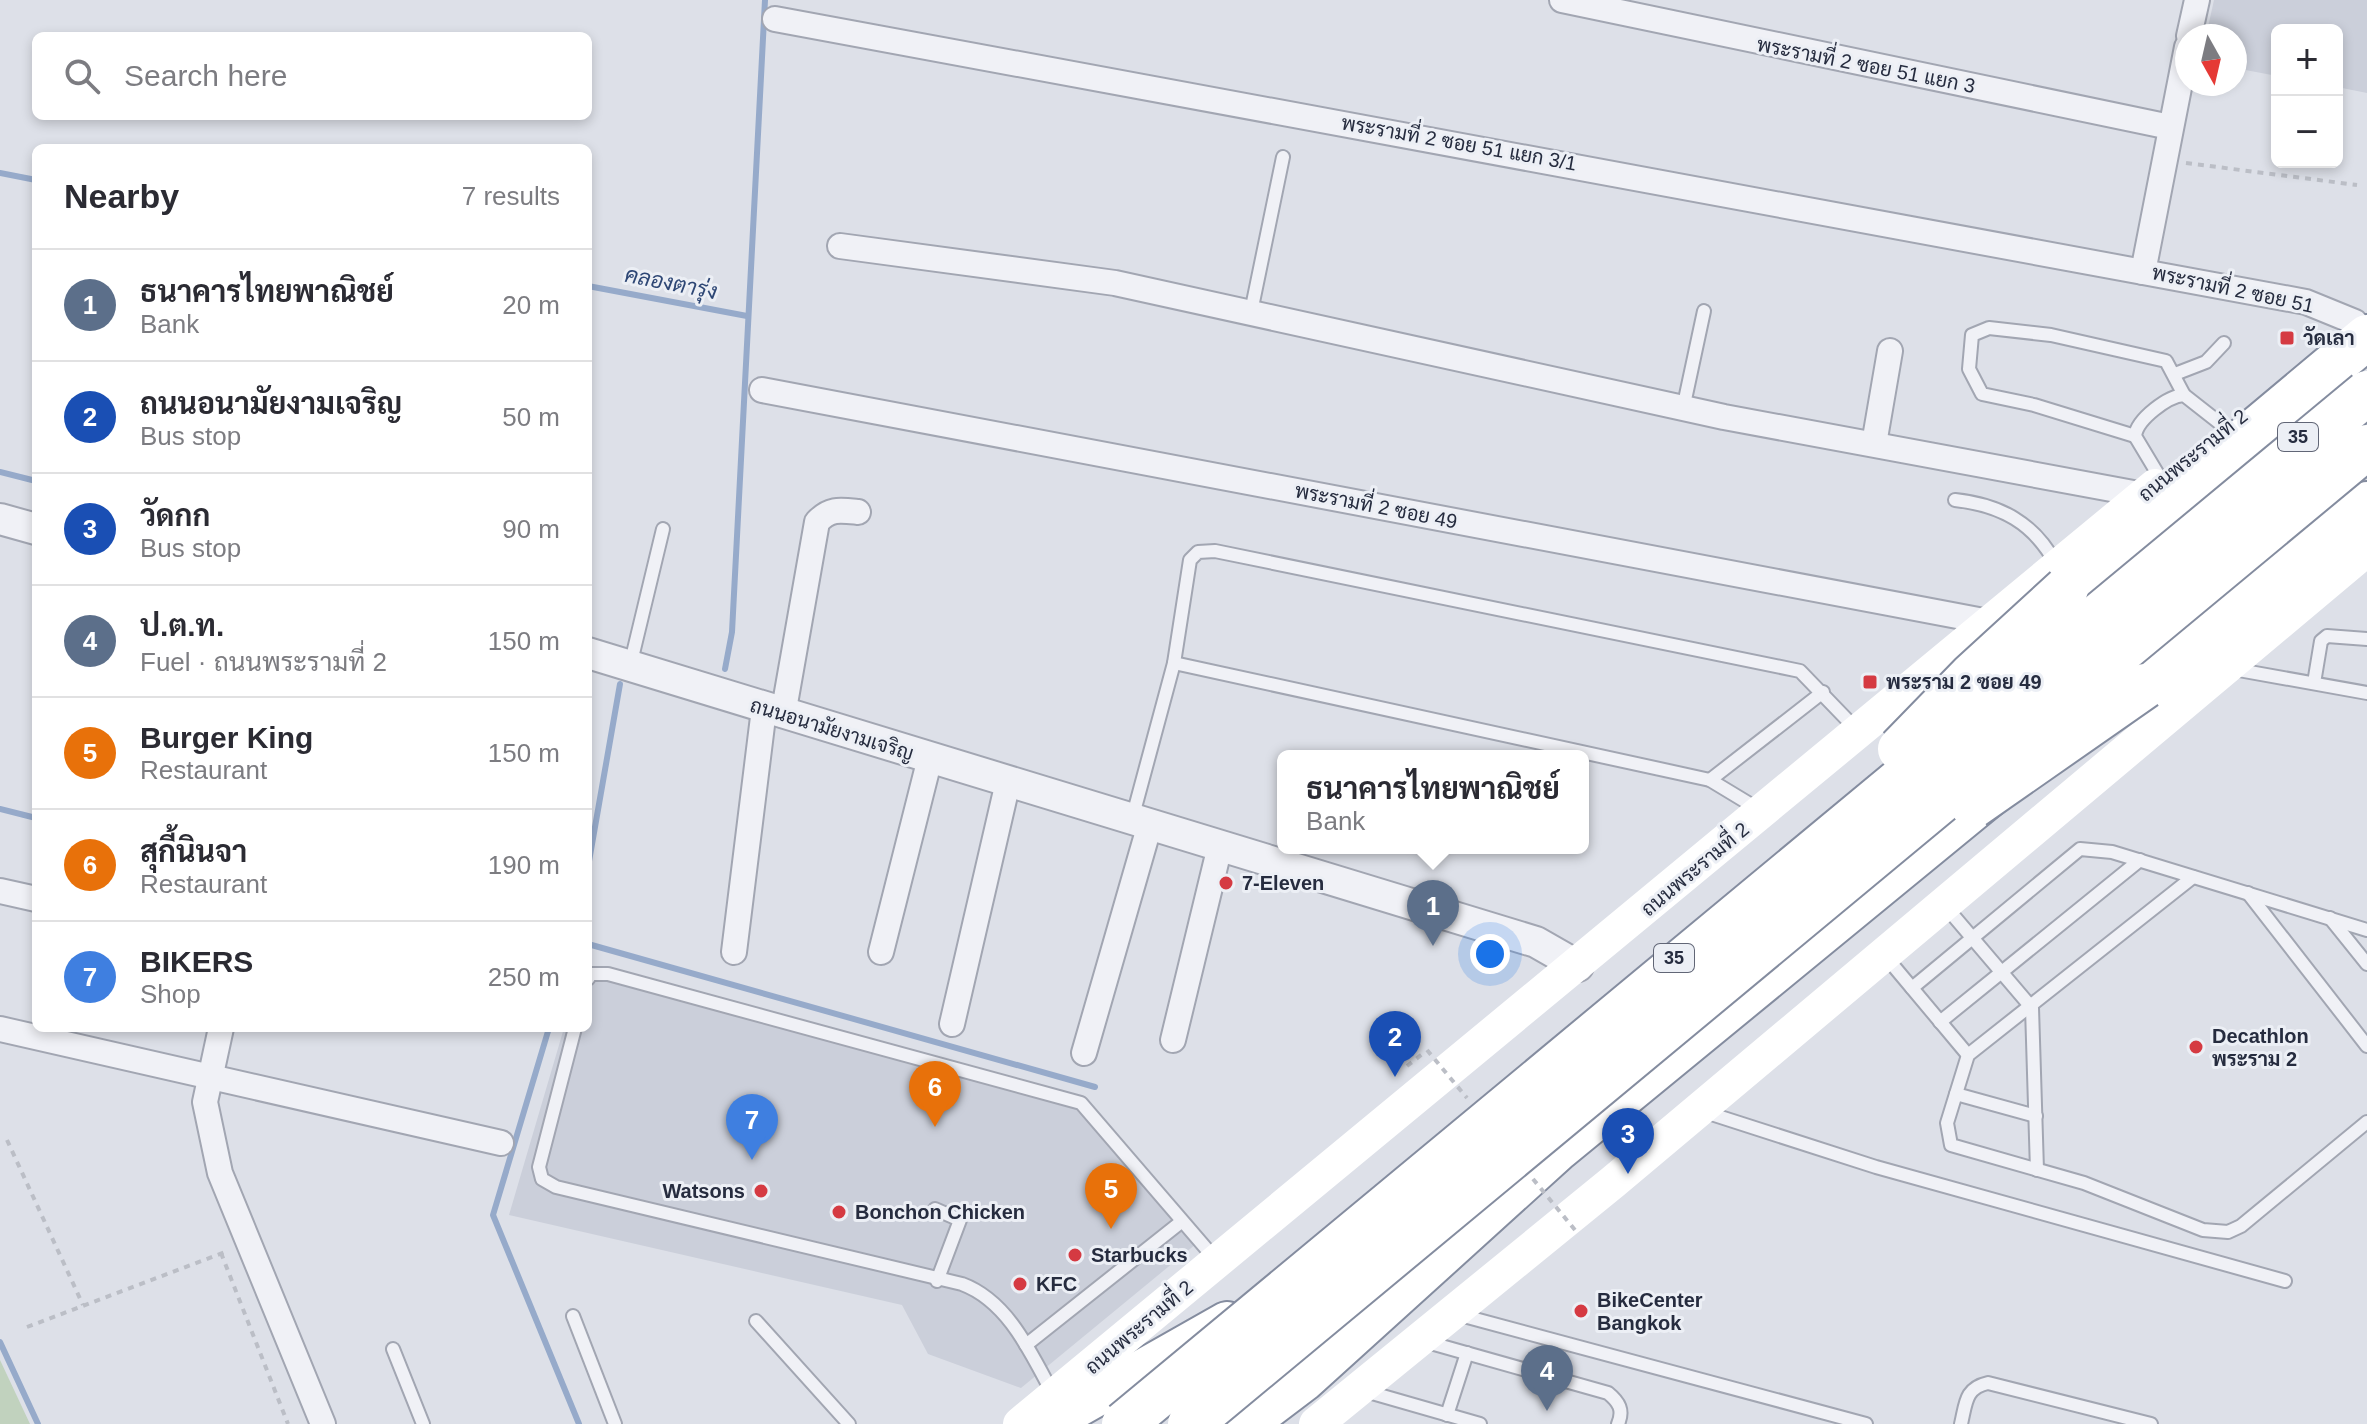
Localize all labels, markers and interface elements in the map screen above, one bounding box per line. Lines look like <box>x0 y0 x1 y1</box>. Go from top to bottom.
north arrow <box>2175 24 2247 96</box>
map controls <box>2271 24 2343 168</box>
button: + <box>2271 24 2343 96</box>
street label: พระรามที่ 2 ซอย 51 แยก 3 <box>1755 27 1978 97</box>
search box <box>32 32 592 120</box>
icon: search <box>60 54 104 98</box>
text: Search here <box>124 59 287 92</box>
button: − <box>2271 96 2343 168</box>
street label: พระรามที่ 2 ซอย 51 แยก 3/1 <box>1340 106 1579 175</box>
text: Nearby <box>64 177 179 215</box>
text: 7 results <box>462 181 560 211</box>
street label: พระรามที่ 2 ซอย 51 <box>2150 255 2317 317</box>
water label: คลองตารุ่ง <box>622 262 719 307</box>
text: ธนาคารไทยพาณิชย์ <box>140 275 394 308</box>
text: 1 <box>83 290 97 320</box>
text: 20 m <box>502 290 560 320</box>
text: Bank <box>140 309 199 339</box>
place label: วัดเลา <box>2303 325 2355 349</box>
marker: วัดเลา <box>2278 329 2296 347</box>
text: ถนนอนามัยงามเจริญ <box>140 387 402 420</box>
street label: ถนนพระรามที่ 2 <box>2130 400 2252 506</box>
text: 2 <box>83 402 97 432</box>
text: 50 m <box>502 402 560 432</box>
text: Bus stop <box>140 421 241 451</box>
road number: 35 <box>2278 423 2318 451</box>
street label: พระรามที่ 2 ซอย 49 <box>1293 474 1460 533</box>
text: วัดกก <box>140 499 210 532</box>
text: 3 <box>83 514 97 544</box>
text: 90 m <box>502 514 560 544</box>
text: Bus stop <box>140 533 241 563</box>
text: ป.ต.ท. <box>140 609 224 642</box>
text: 4 <box>83 626 97 656</box>
text: 150 m <box>488 626 560 656</box>
text: Fuel · ถนนพระรามที่ 2 <box>140 647 387 677</box>
place label: พระราม 2 ซอย 49 <box>1886 671 2042 693</box>
marker: พระราม 2 ซอย 49 <box>1861 673 1879 691</box>
street label: ถนนอนามัยงามเจริญ <box>747 693 917 765</box>
text: Burger King <box>140 721 313 754</box>
text: 5 <box>83 738 97 768</box>
text: 150 m <box>488 738 560 768</box>
popup <box>1277 750 1589 854</box>
text: Restaurant <box>140 755 267 785</box>
text: ธนาคารไทยพาณิชย์ <box>1306 772 1560 805</box>
text: Bank <box>1306 806 1365 836</box>
street label: ถนนพระรามที่ 2 <box>1633 813 1753 920</box>
text: สุกี้นินจา <box>140 835 247 868</box>
text: 6 <box>83 850 97 880</box>
text: 190 m <box>488 850 560 880</box>
text: Restaurant <box>140 869 267 899</box>
place label: 7-Eleven <box>1242 872 1324 894</box>
marker: 7-Eleven <box>1217 874 1235 892</box>
pin: 1 <box>1407 880 1459 946</box>
your location <box>1470 934 1510 974</box>
road number: 35 <box>1654 944 1694 972</box>
text: BIKERS <box>140 945 253 978</box>
text: 7 <box>83 962 97 992</box>
text: 250 m <box>488 962 560 992</box>
text: Shop <box>140 979 201 1009</box>
pin: 2 <box>1369 1011 1421 1077</box>
place label: Decathlon พระราม 2 <box>2212 1025 2309 1070</box>
marker: Decathlon พระราม 2 <box>2187 1038 2205 1056</box>
pin: 6 <box>909 1061 961 1127</box>
pin: 7 <box>726 1094 778 1160</box>
pin: 3 <box>1602 1108 1654 1174</box>
pin: 5 <box>1085 1163 1137 1229</box>
place label: Watsons <box>662 1180 745 1202</box>
marker: Watsons <box>752 1182 770 1200</box>
place label: Bonchon Chicken <box>855 1201 1025 1223</box>
marker: Bonchon Chicken <box>830 1203 848 1221</box>
place label: Starbucks <box>1091 1244 1188 1266</box>
marker: Starbucks <box>1066 1246 1084 1264</box>
street label: ถนนพระรามที่ 2 <box>1077 1271 1197 1378</box>
place label: KFC <box>1036 1273 1077 1295</box>
marker: KFC <box>1011 1275 1029 1293</box>
place label: BikeCenter Bangkok <box>1597 1289 1703 1334</box>
marker: BikeCenter Bangkok <box>1572 1302 1590 1320</box>
pin: 4 <box>1521 1345 1573 1411</box>

